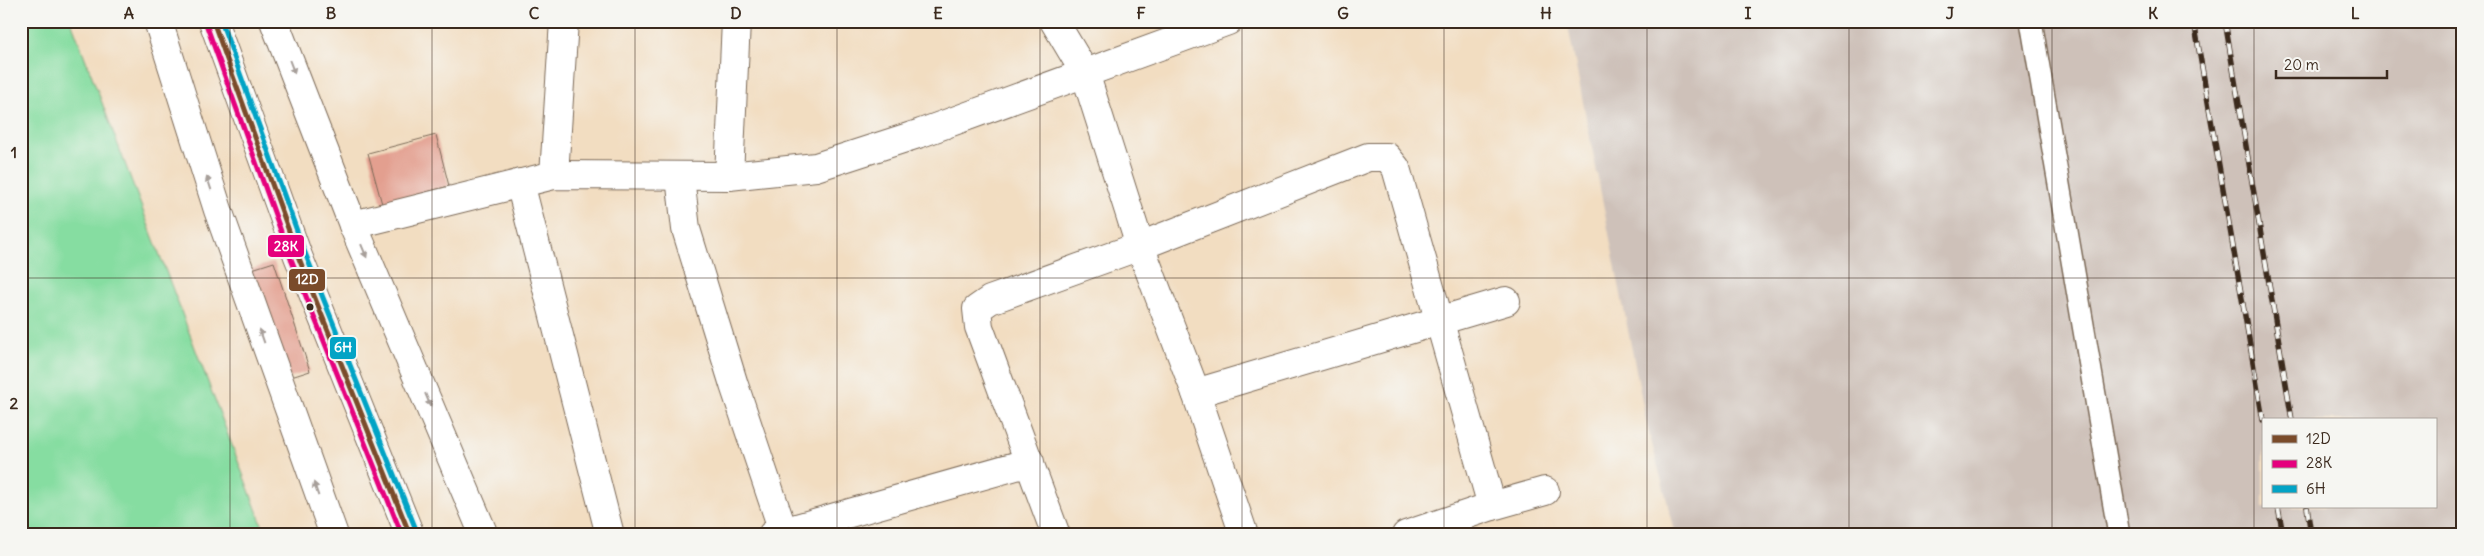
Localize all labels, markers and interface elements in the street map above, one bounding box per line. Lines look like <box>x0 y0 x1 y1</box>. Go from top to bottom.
text: A <box>124 3 134 23</box>
text: B <box>326 3 337 23</box>
text: C <box>529 3 540 23</box>
text: D <box>730 3 742 23</box>
text: E <box>933 3 943 23</box>
text: F <box>1136 3 1146 23</box>
text: G <box>1337 3 1349 23</box>
text: H <box>1540 3 1552 23</box>
text: I <box>1745 3 1752 23</box>
text: J <box>1946 3 1955 23</box>
text: K <box>2148 3 2158 23</box>
text: L <box>2351 3 2360 23</box>
scale bar <box>2276 48 2388 80</box>
text: 20 m <box>2284 55 2319 74</box>
one-way arrow <box>288 60 296 75</box>
text: 1 <box>11 142 17 162</box>
one-way arrow <box>205 175 212 190</box>
line badge: 28K <box>267 234 305 258</box>
text: 28K <box>274 237 299 255</box>
one-way arrow <box>360 244 368 258</box>
line badge: 12D <box>288 268 326 292</box>
text: 12D <box>295 270 319 288</box>
unlabelled marker <box>305 302 315 312</box>
one-way arrow <box>258 328 266 343</box>
line badge: 6H <box>329 336 357 360</box>
text: 6H <box>334 338 352 356</box>
text: 2 <box>10 393 19 413</box>
one-way arrow <box>424 393 432 407</box>
legend <box>2262 418 2436 508</box>
text: 12D <box>2306 429 2331 448</box>
text: 28K <box>2306 453 2333 472</box>
text: 6H <box>2306 479 2326 498</box>
one-way arrow <box>312 482 319 497</box>

